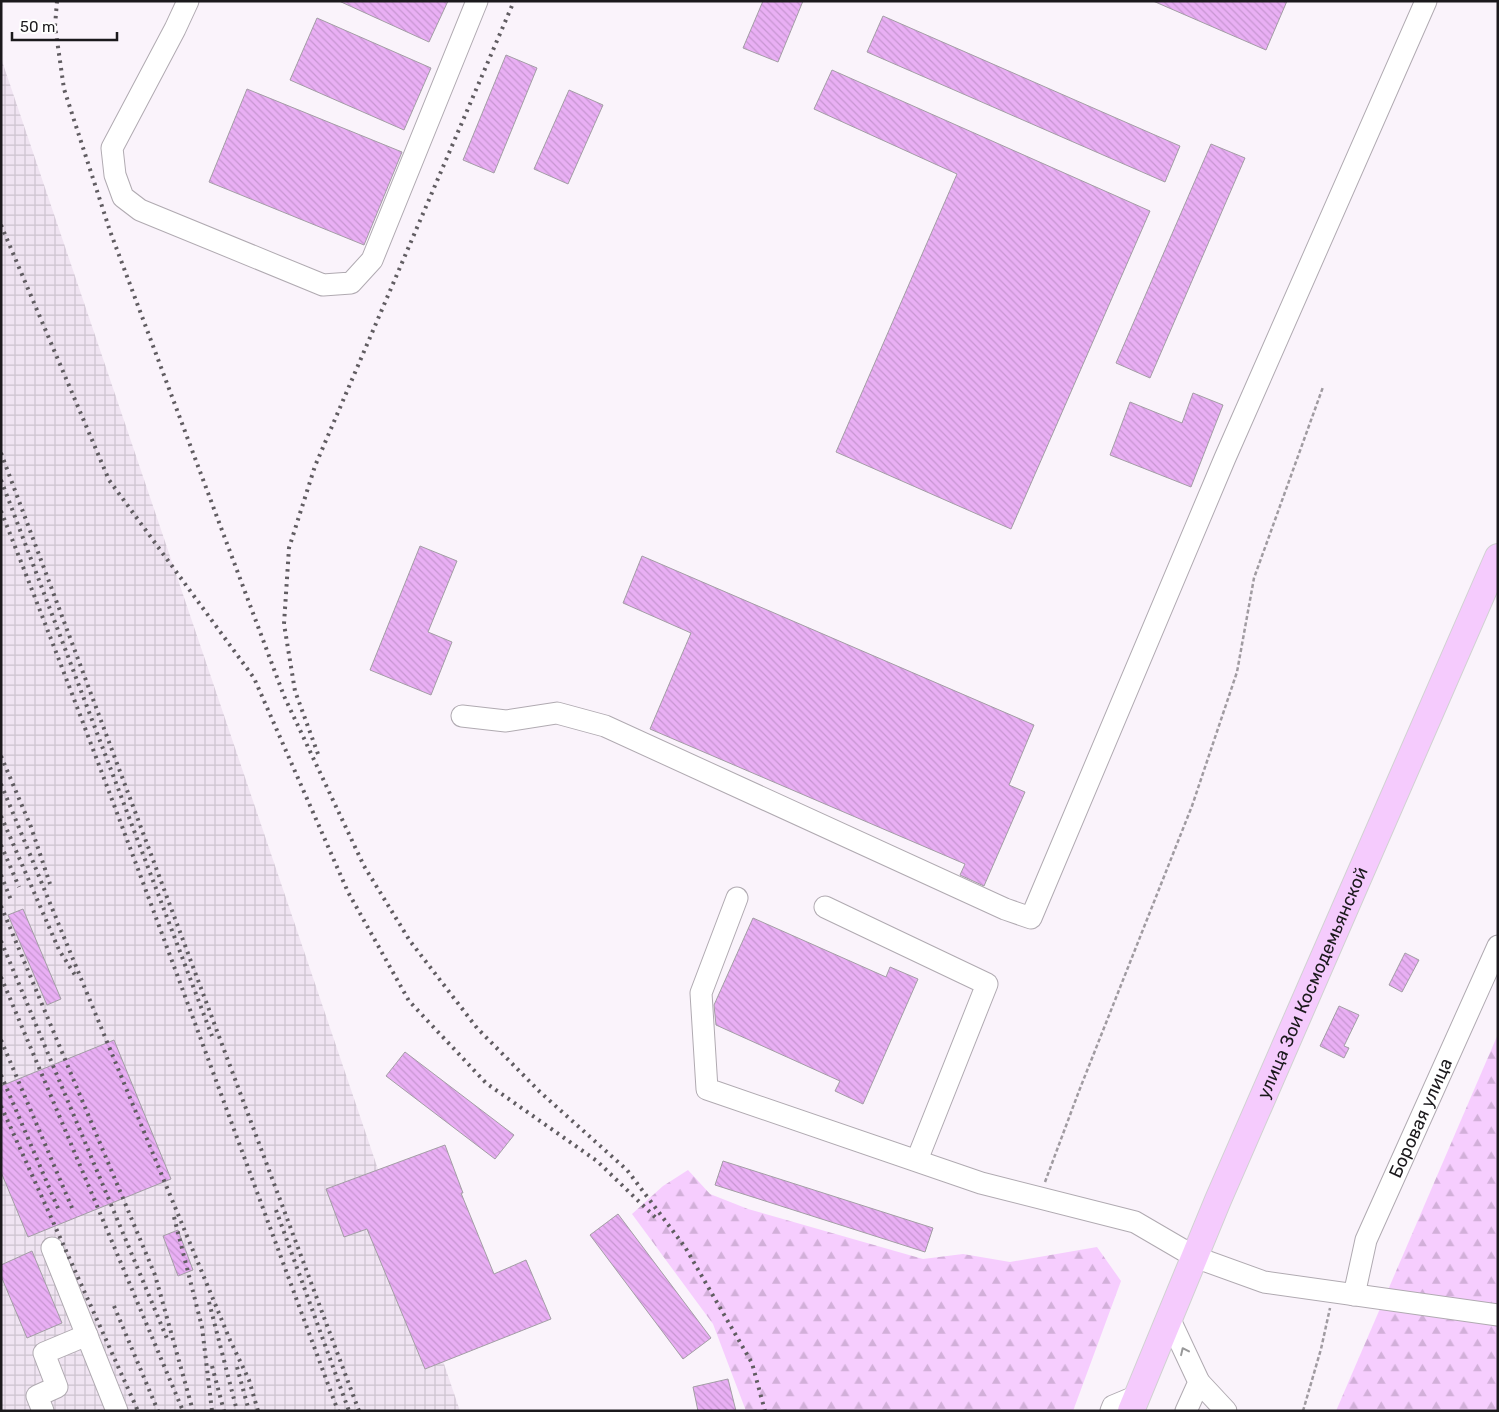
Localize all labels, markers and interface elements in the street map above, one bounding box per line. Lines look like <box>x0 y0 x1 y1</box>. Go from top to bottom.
scale bar <box>12 10 118 42</box>
text: 50 m <box>20 18 55 36</box>
street label: улица Зои Космодемьянской <box>1252 864 1373 1102</box>
street label: Боровая улица <box>1384 1055 1457 1181</box>
one-way arrow <box>1181 1347 1191 1356</box>

